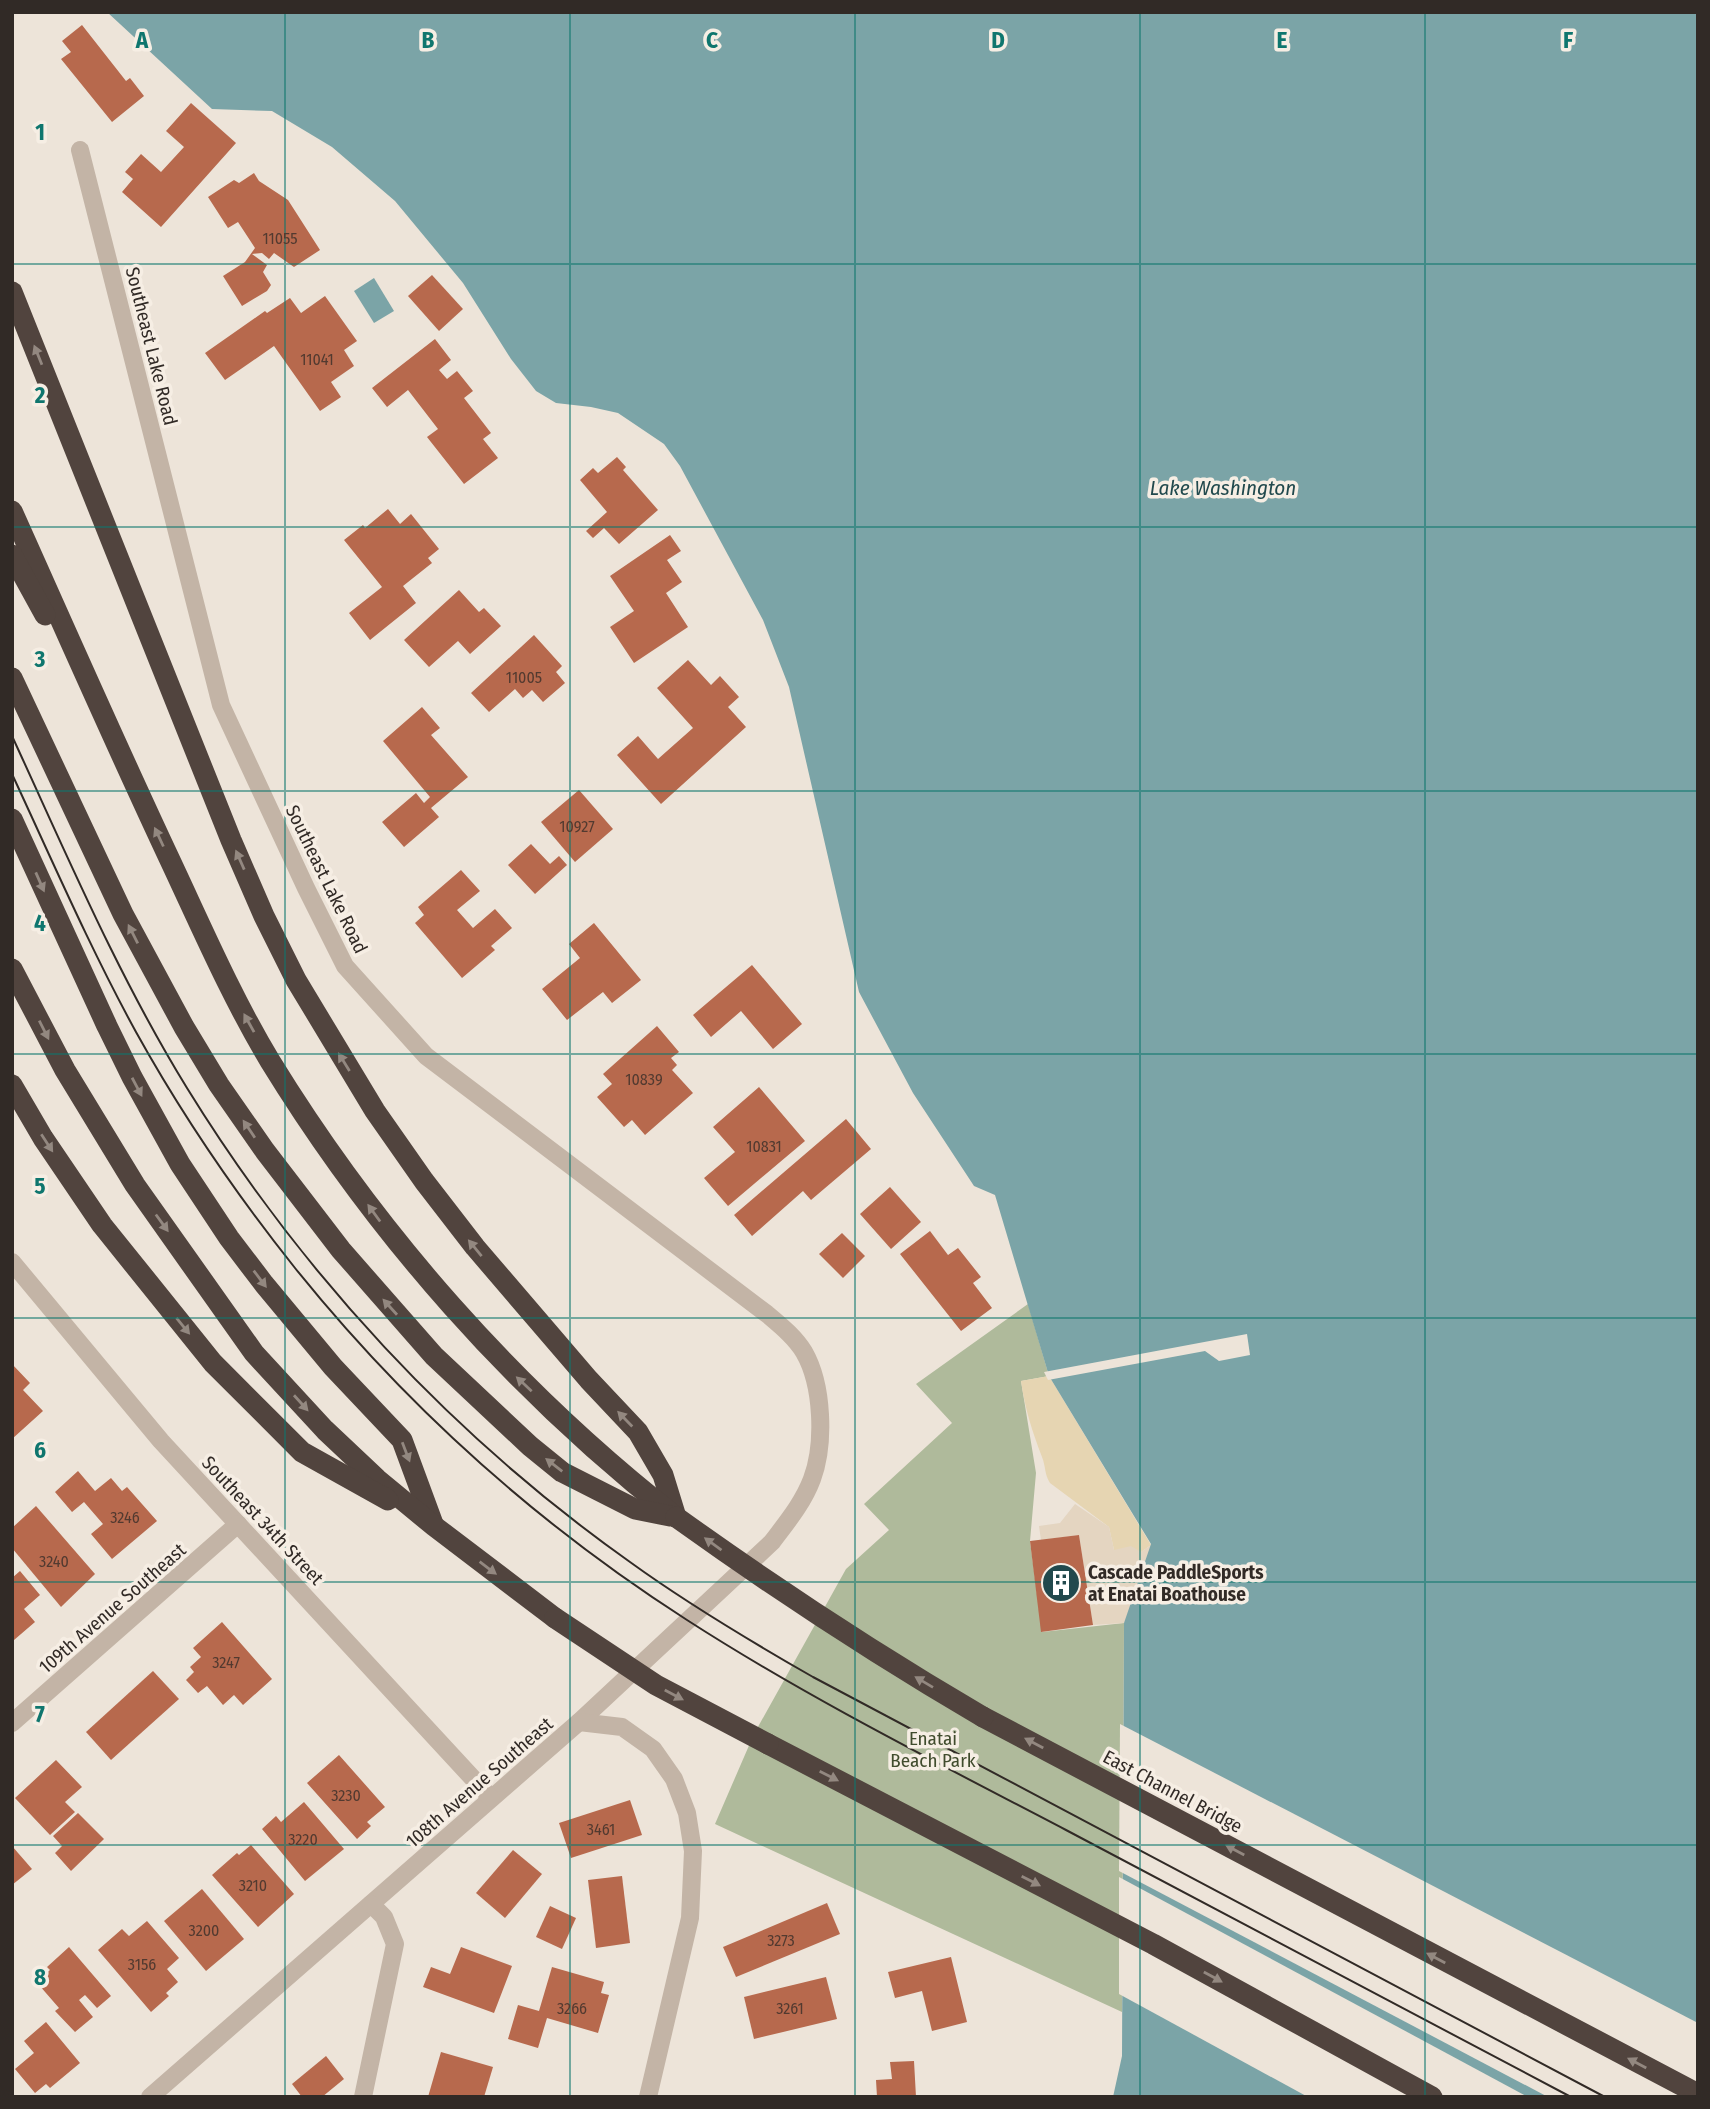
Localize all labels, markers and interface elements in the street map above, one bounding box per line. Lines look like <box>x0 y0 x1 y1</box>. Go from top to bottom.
text: A <box>135 26 149 54</box>
text: B <box>422 26 435 54</box>
text: C <box>706 26 718 54</box>
text: D <box>991 26 1005 54</box>
text: E <box>1277 26 1288 54</box>
text: F <box>1563 26 1573 54</box>
text: 1 <box>35 118 45 146</box>
house number: 11055 <box>262 229 298 248</box>
street label: Southeast Lake Road <box>121 265 182 428</box>
one-way arrow <box>33 345 44 366</box>
house number: 11041 <box>300 350 334 369</box>
text: 2 <box>34 381 46 409</box>
water label: Lake Washington <box>1150 475 1296 501</box>
text: 3 <box>34 645 46 673</box>
house number: 11005 <box>506 668 542 687</box>
street label: Southeast Lake Road <box>281 801 372 957</box>
house number: 10927 <box>559 817 595 836</box>
one-way arrow <box>153 826 164 847</box>
one-way arrow <box>234 850 246 870</box>
one-way arrow <box>35 871 46 892</box>
text: 4 <box>34 909 46 937</box>
one-way arrow <box>127 924 138 944</box>
one-way arrow <box>243 1013 255 1033</box>
one-way arrow <box>37 1020 49 1040</box>
one-way arrow <box>338 1052 351 1072</box>
house number: 10839 <box>625 1070 663 1089</box>
one-way arrow <box>131 1078 143 1097</box>
one-way arrow <box>242 1120 256 1138</box>
one-way arrow <box>40 1134 53 1153</box>
house number: 10831 <box>746 1137 782 1156</box>
text: 5 <box>34 1172 46 1200</box>
one-way arrow <box>368 1204 382 1222</box>
one-way arrow <box>155 1214 169 1232</box>
one-way arrow <box>468 1239 483 1257</box>
one-way arrow <box>252 1269 267 1287</box>
one-way arrow <box>383 1299 398 1316</box>
one-way arrow <box>175 1316 190 1334</box>
one-way arrow <box>516 1376 533 1392</box>
one-way arrow <box>292 1395 308 1412</box>
one-way arrow <box>618 1411 634 1428</box>
text: 6 <box>34 1436 46 1464</box>
one-way arrow <box>401 1441 412 1462</box>
street label: Southeast 34th Street <box>197 1451 329 1590</box>
one-way arrow <box>545 1459 563 1473</box>
house number: 3246 <box>110 1508 140 1527</box>
one-way arrow <box>704 1537 723 1551</box>
street label: 109th Avenue Southeast <box>34 1538 191 1678</box>
house number: 3240 <box>39 1552 69 1571</box>
one-way arrow <box>479 1560 497 1574</box>
place label: Cascade PaddleSports at Enatai Boathouse <box>1088 1561 1264 1606</box>
building icon: Cascade PaddleSports at Enatai Boathouse <box>1040 1562 1082 1604</box>
house number: 3247 <box>212 1653 240 1672</box>
one-way arrow <box>915 1676 934 1688</box>
one-way arrow <box>665 1689 684 1701</box>
text: 7 <box>35 1700 45 1728</box>
street label: 108th Avenue Southeast <box>401 1712 558 1853</box>
park label: Enatai Beach Park <box>890 1727 976 1772</box>
one-way arrow <box>1024 1738 1044 1749</box>
street label: East Channel Bridge <box>1099 1745 1246 1838</box>
one-way arrow <box>819 1769 839 1781</box>
house number: 3230 <box>331 1786 361 1805</box>
house number: 3461 <box>587 1820 615 1839</box>
house number: 3220 <box>288 1830 318 1849</box>
one-way arrow <box>1225 1844 1245 1856</box>
one-way arrow <box>1021 1874 1041 1886</box>
house number: 3210 <box>239 1876 267 1895</box>
house number: 3200 <box>189 1921 219 1940</box>
house number: 3273 <box>767 1931 795 1950</box>
one-way arrow <box>1425 1952 1445 1964</box>
house number: 3156 <box>128 1955 156 1974</box>
text: 8 <box>34 1963 46 1991</box>
one-way arrow <box>1203 1971 1223 1983</box>
house number: 3266 <box>557 1999 587 2018</box>
house number: 3261 <box>776 1999 804 2018</box>
one-way arrow <box>1627 2057 1647 2069</box>

